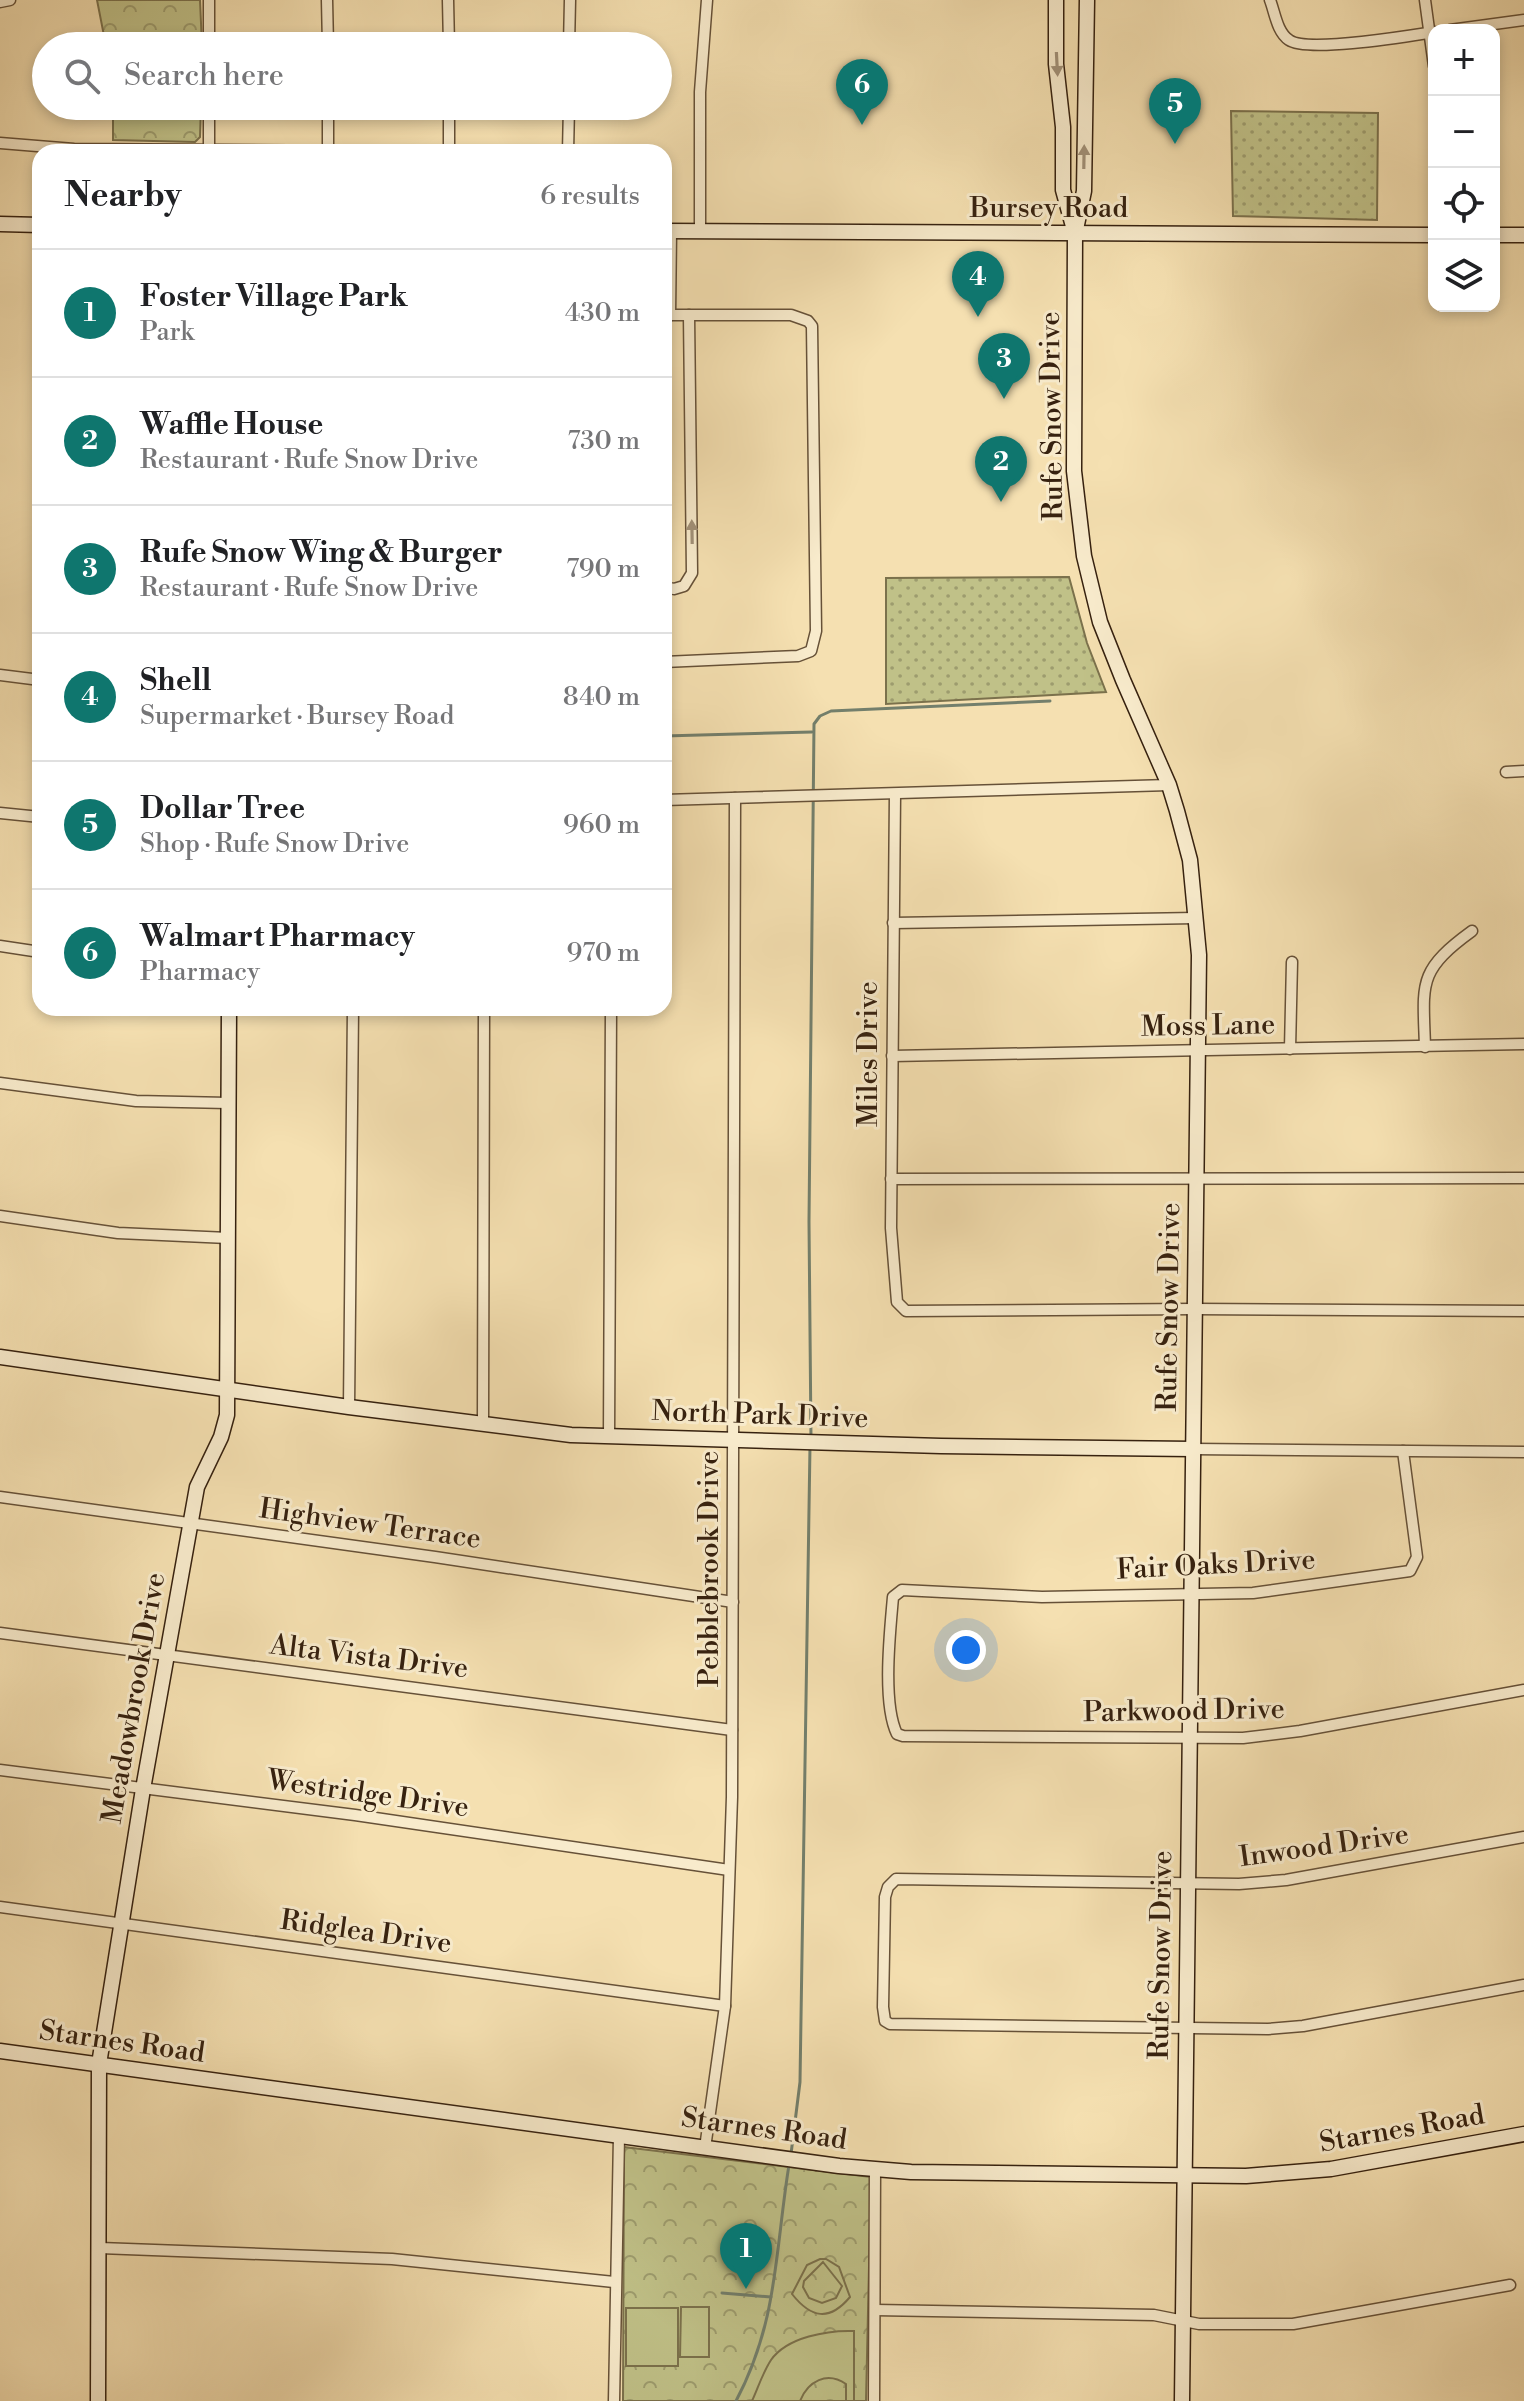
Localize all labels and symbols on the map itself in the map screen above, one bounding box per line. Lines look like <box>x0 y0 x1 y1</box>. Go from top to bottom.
one-way arrow <box>1051 52 1064 77</box>
pin: 6 <box>836 59 888 125</box>
pin: 5 <box>1149 78 1201 144</box>
one-way arrow <box>1078 144 1091 169</box>
street label: Bursey Road <box>969 191 1128 226</box>
pin: 4 <box>952 251 1004 317</box>
street label: Rufe Snow Drive <box>1033 311 1071 521</box>
pin: 3 <box>978 333 1030 399</box>
pin: 2 <box>975 436 1027 502</box>
one-way arrow <box>685 519 698 544</box>
street label: Miles Drive <box>851 981 886 1127</box>
street label: Moss Lane <box>1141 1007 1275 1045</box>
street label: Rufe Snow Drive <box>1150 1202 1188 1412</box>
street label: North Park Drive <box>651 1394 869 1436</box>
street label: Pebblebrook Drive <box>692 1451 727 1687</box>
street label: Highview Terrace <box>257 1491 483 1557</box>
street label: Fair Oaks Drive <box>1116 1542 1316 1588</box>
street label: Meadowbrook Drive <box>95 1570 173 1826</box>
street label: Alta Vista Drive <box>267 1627 470 1687</box>
your location <box>946 1630 986 1670</box>
street label: Parkwood Drive <box>1083 1692 1285 1730</box>
street label: Westridge Drive <box>264 1762 471 1825</box>
street label: Inwood Drive <box>1237 1817 1411 1875</box>
street label: Rufe Snow Drive <box>1142 1850 1180 2060</box>
street label: Ridglea Drive <box>278 1903 454 1961</box>
street label: Starnes Road <box>37 2013 207 2071</box>
street label: Starnes Road <box>1317 2097 1487 2161</box>
street label: Starnes Road <box>679 2100 849 2158</box>
pin: 1 <box>720 2223 772 2289</box>

